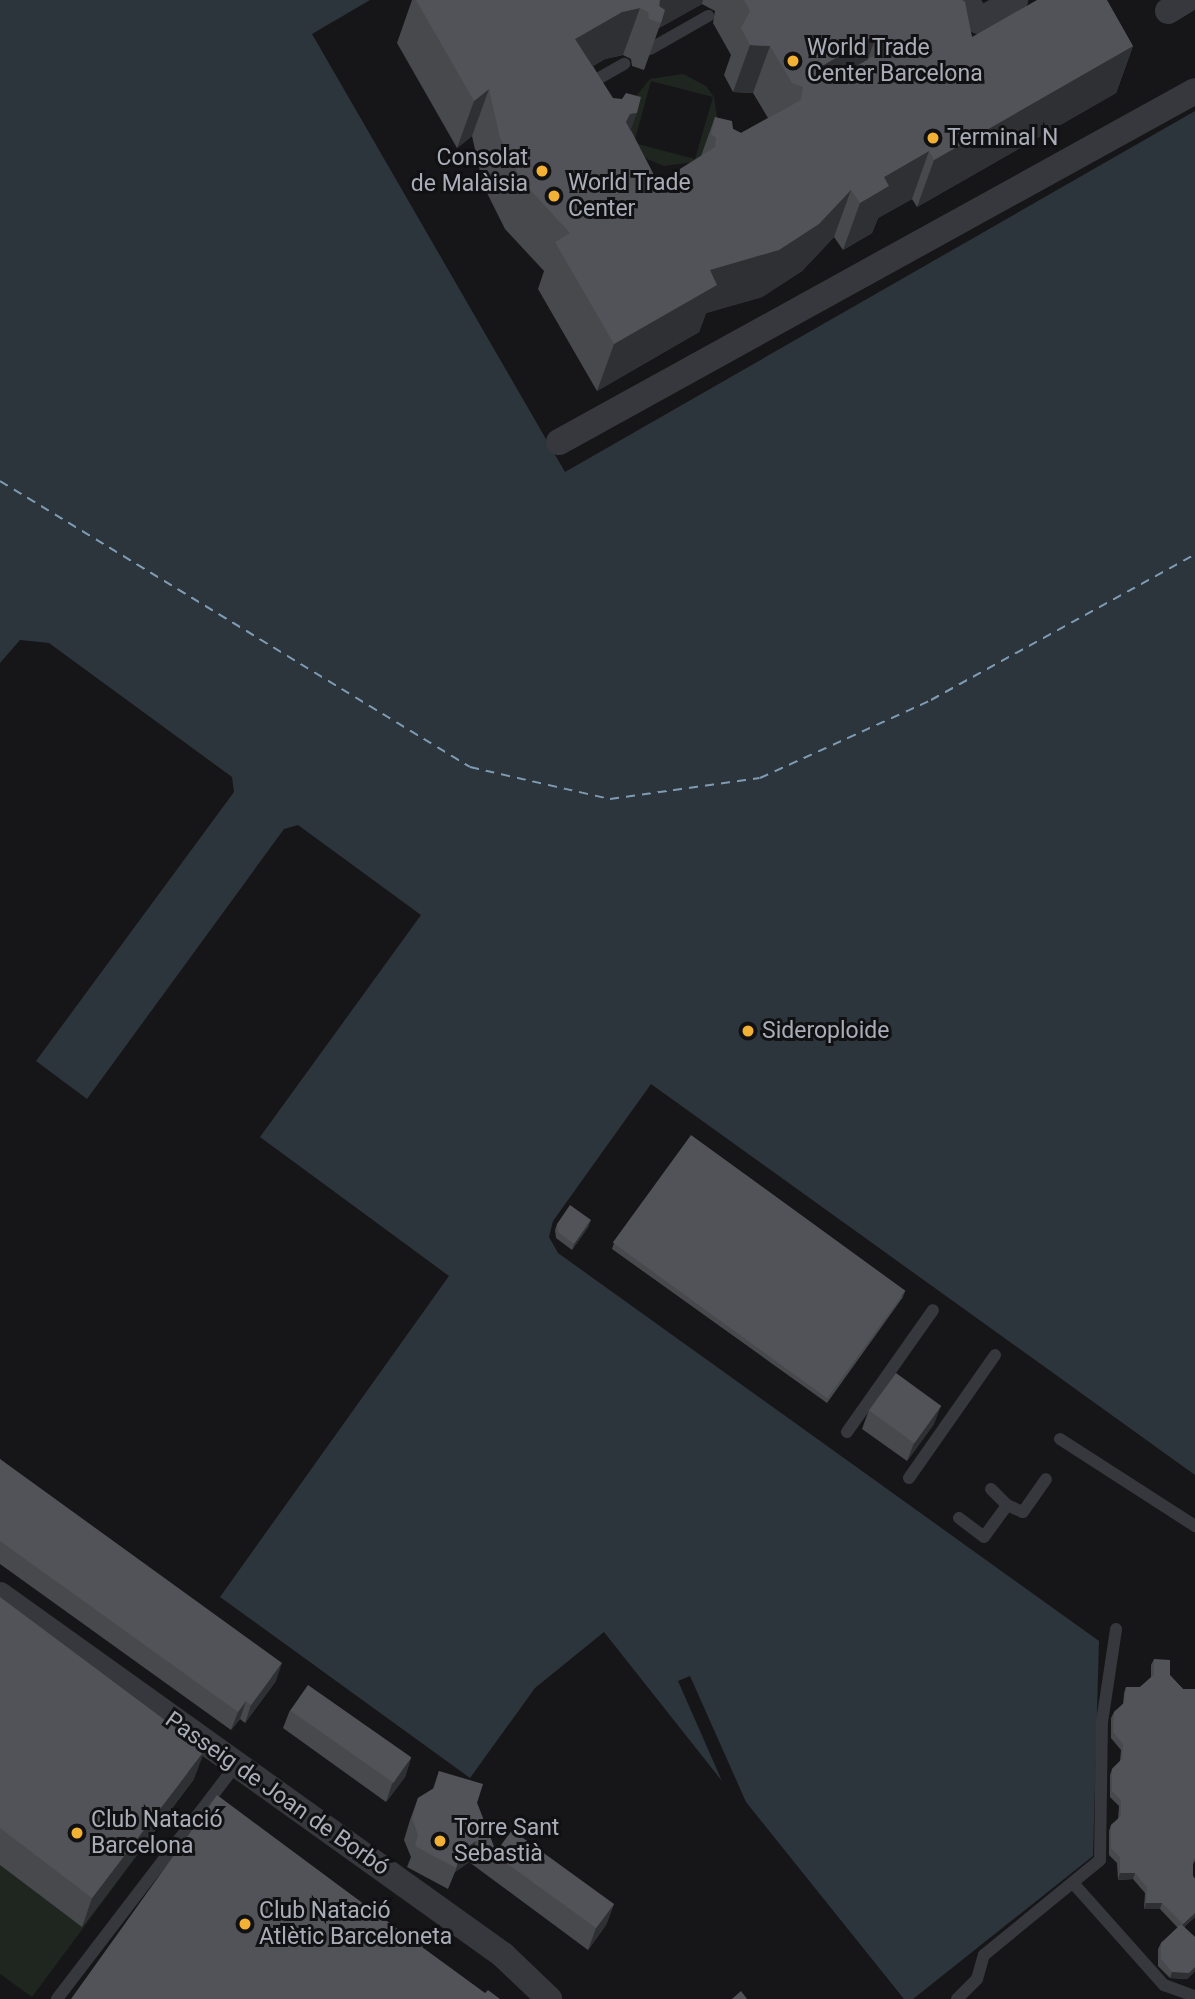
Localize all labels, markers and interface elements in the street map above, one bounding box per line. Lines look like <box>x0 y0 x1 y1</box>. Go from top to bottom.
place label: World Trade Center Barcelona <box>807 34 983 88</box>
marker: World Trade Center Barcelona <box>785 53 801 69</box>
place label: Terminal N <box>947 124 1058 152</box>
marker: Terminal N <box>925 130 941 146</box>
place label: Consolat de Malàisia <box>411 144 528 198</box>
marker: Consolat de Malàisia <box>534 163 550 179</box>
place label: World Trade Center <box>568 169 691 223</box>
marker: World Trade Center <box>546 188 562 204</box>
place label: Sideroploide <box>762 1017 889 1045</box>
marker: Sideroploide <box>740 1023 756 1039</box>
street label: Passeig de Joan de Borbó <box>160 1706 394 1882</box>
place label: Club Natació Barcelona <box>91 1806 223 1860</box>
place label: Torre Sant Sebastià <box>454 1814 559 1868</box>
marker: Club Natació Barcelona <box>69 1825 85 1841</box>
marker: Torre Sant Sebastià <box>432 1833 448 1849</box>
place label: Club Natació Atlètic Barceloneta <box>259 1897 452 1951</box>
marker: Club Natació Atlètic Barceloneta <box>237 1916 253 1932</box>

